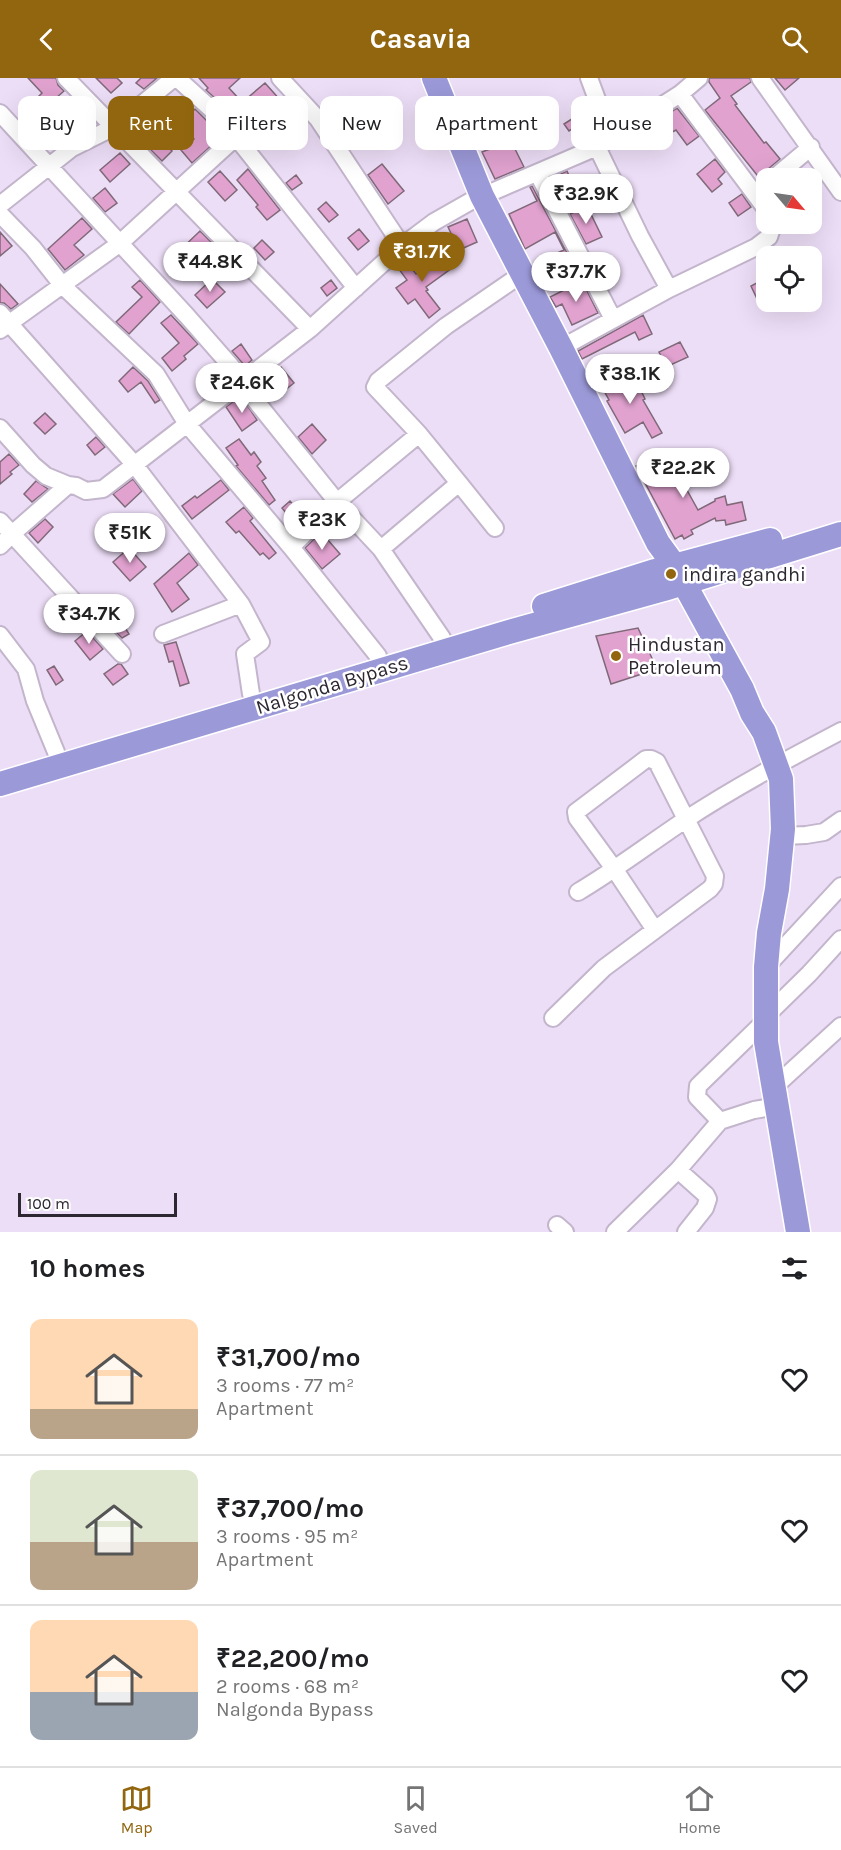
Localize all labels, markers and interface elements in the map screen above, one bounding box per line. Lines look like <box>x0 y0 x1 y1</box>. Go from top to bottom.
icon: back <box>30 23 63 56</box>
text: Casavia <box>370 23 471 55</box>
icon: search <box>778 23 811 56</box>
chip: Buy <box>18 96 96 150</box>
chip: Rent <box>108 96 194 150</box>
chip: Filters <box>206 96 308 150</box>
chip: New <box>320 96 403 150</box>
chip: Apartment <box>415 96 559 150</box>
chip: House <box>571 96 673 150</box>
north arrow <box>756 168 822 234</box>
map controls <box>756 168 822 312</box>
pin: ₹32.9K <box>537 174 635 225</box>
text: ₹32.9K <box>553 182 619 205</box>
pin: ₹31.7K <box>373 232 471 283</box>
text: ₹31.7K <box>393 240 451 263</box>
pin: ₹44.8K <box>161 242 259 293</box>
button: locate <box>756 246 822 312</box>
text: ₹44.8K <box>177 250 243 273</box>
pin: ₹37.7K <box>527 252 625 303</box>
text: ₹37.7K <box>545 260 607 283</box>
pin: ₹38.1K <box>581 354 679 405</box>
text: ₹38.1K <box>599 362 661 385</box>
pin: ₹24.6K <box>193 363 291 414</box>
text: ₹24.6K <box>210 371 274 394</box>
pin: ₹22.2K <box>634 448 732 499</box>
text: ₹22.2K <box>650 456 716 479</box>
pin: ₹23K <box>286 500 358 551</box>
text: ₹23K <box>297 508 347 531</box>
pin: ₹51K <box>94 513 166 564</box>
text: ₹51K <box>108 521 152 544</box>
place label: indira gandhi <box>683 563 806 586</box>
marker: indira gandhi <box>664 567 678 581</box>
pin: ₹34.7K <box>40 594 138 645</box>
text: ₹34.7K <box>57 602 121 625</box>
place label: Hindustan Petroleum <box>628 633 724 679</box>
marker: Hindustan Petroleum <box>609 649 623 663</box>
street label: Nalgonda Bypass <box>253 651 411 719</box>
scale bar <box>18 1190 177 1218</box>
text: 100 m <box>27 1194 70 1213</box>
icon: filters <box>778 1252 811 1285</box>
text: 10 homes <box>30 1253 145 1284</box>
text: ₹31,700/mo <box>216 1342 360 1373</box>
icon: home <box>78 1343 150 1415</box>
icon: heart <box>778 1363 811 1396</box>
text: 3 rooms · 77 m² <box>216 1374 354 1397</box>
text: Apartment <box>216 1397 314 1420</box>
text: ₹37,700/mo <box>216 1493 364 1524</box>
icon: home <box>78 1494 150 1566</box>
icon: heart <box>778 1514 811 1547</box>
text: 3 rooms · 95 m² <box>216 1525 358 1548</box>
text: Apartment <box>216 1548 314 1571</box>
text: ₹22,200/mo <box>216 1643 369 1674</box>
icon: home <box>78 1644 150 1716</box>
icon: heart <box>778 1664 811 1697</box>
text: 2 rooms · 68 m² <box>216 1675 359 1698</box>
text: Nalgonda Bypass <box>216 1698 374 1721</box>
tab: Map <box>120 1782 153 1837</box>
tab: Saved <box>394 1782 438 1837</box>
tab: Home <box>678 1782 721 1837</box>

